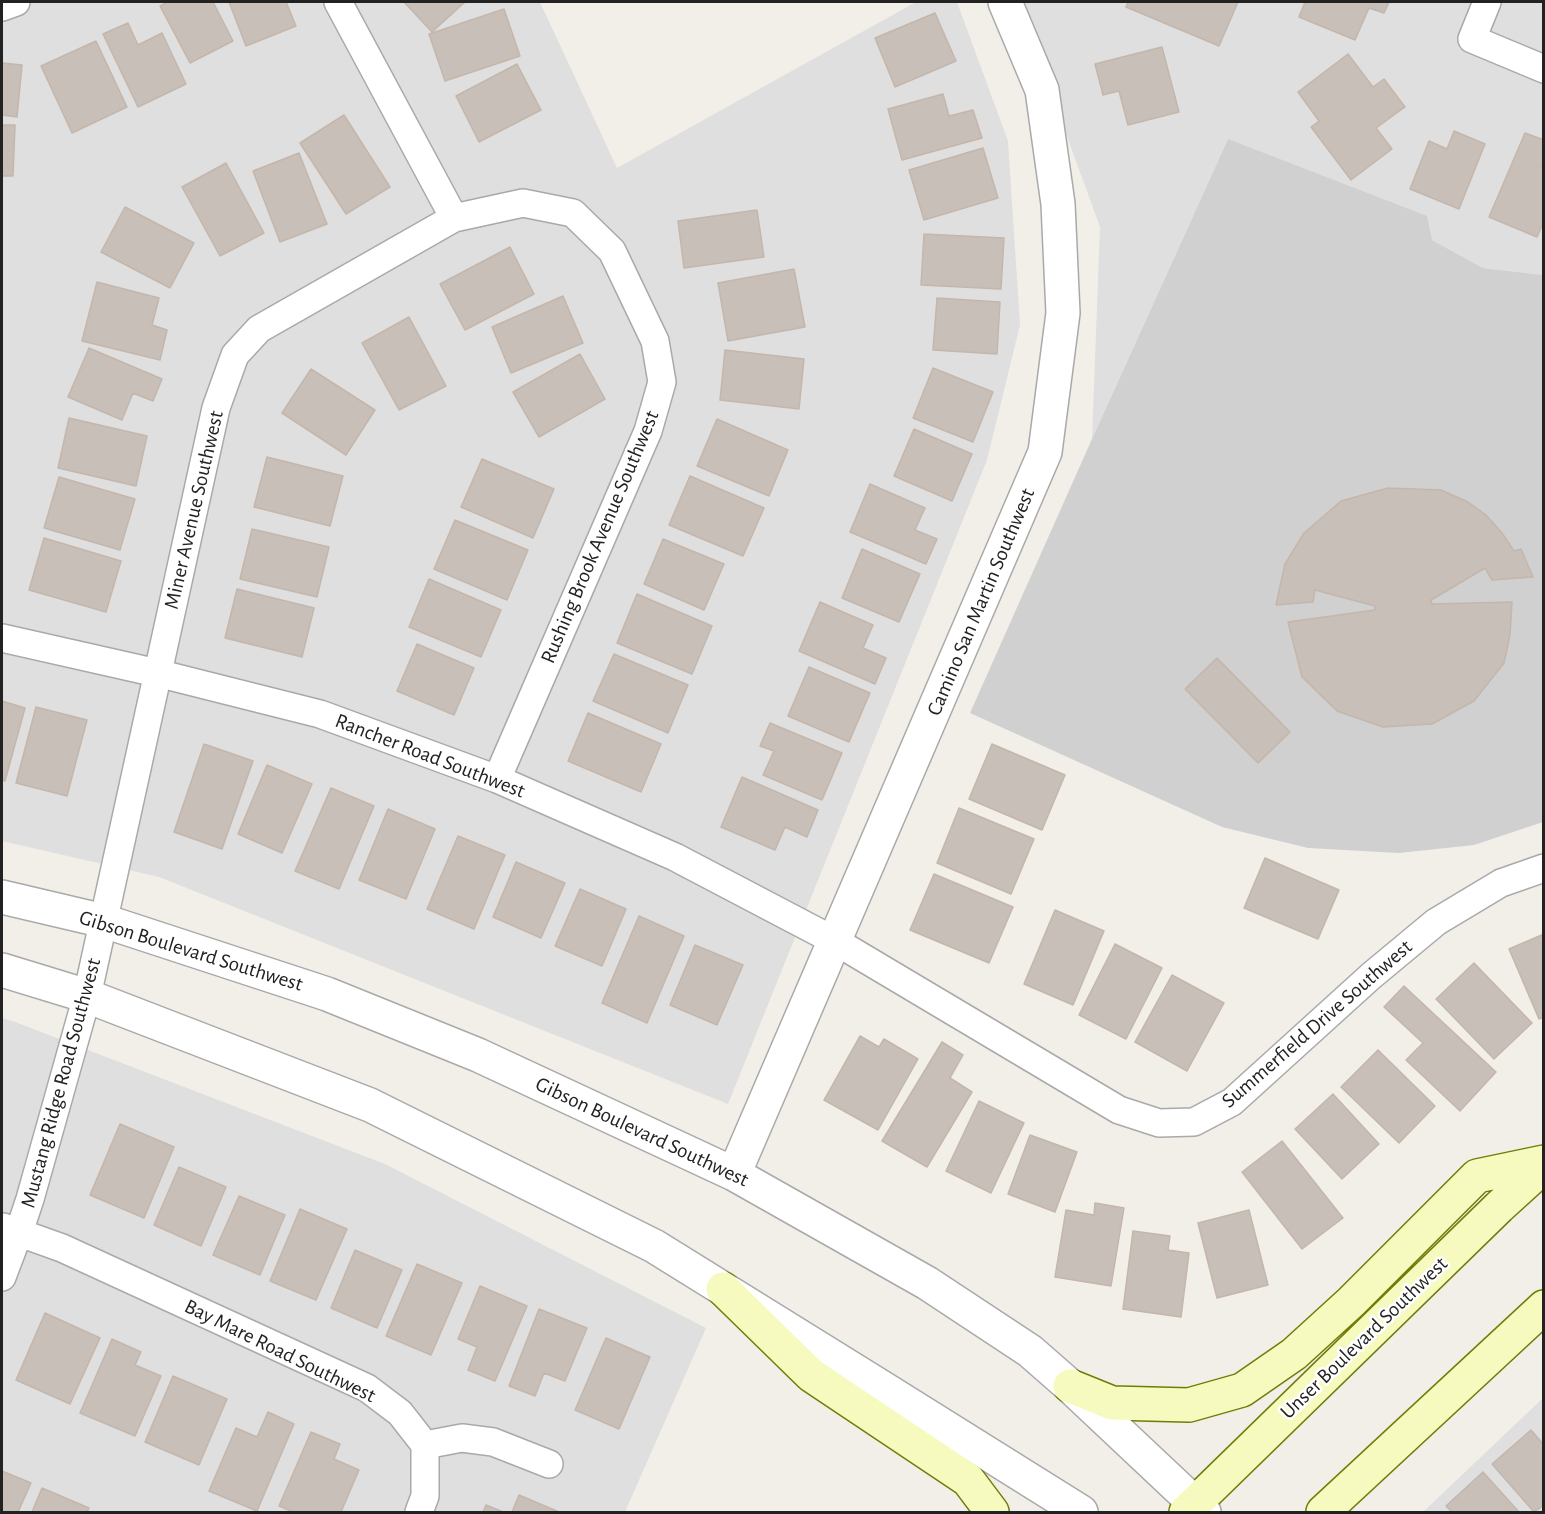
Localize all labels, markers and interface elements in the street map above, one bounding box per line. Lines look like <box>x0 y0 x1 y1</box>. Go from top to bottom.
street label: Rushing Brook Avenue Southwest <box>535 407 665 667</box>
street label: Miner Avenue Southwest <box>159 408 229 612</box>
street label: Camino San Martin Southwest <box>922 484 1040 720</box>
street label: Rancher Road Southwest <box>331 708 529 804</box>
street label: Gibson Boulevard Southwest <box>76 905 306 997</box>
street label: Summerfield Drive Southwest <box>1217 934 1417 1114</box>
street label: Mustang Ridge Road Southwest <box>16 955 106 1211</box>
street label: Gibson Boulevard Southwest <box>531 1071 753 1193</box>
street label: Unser Boulevard Southwest <box>1275 1251 1453 1425</box>
street label: Bay Mare Road Southwest <box>180 1294 380 1408</box>

